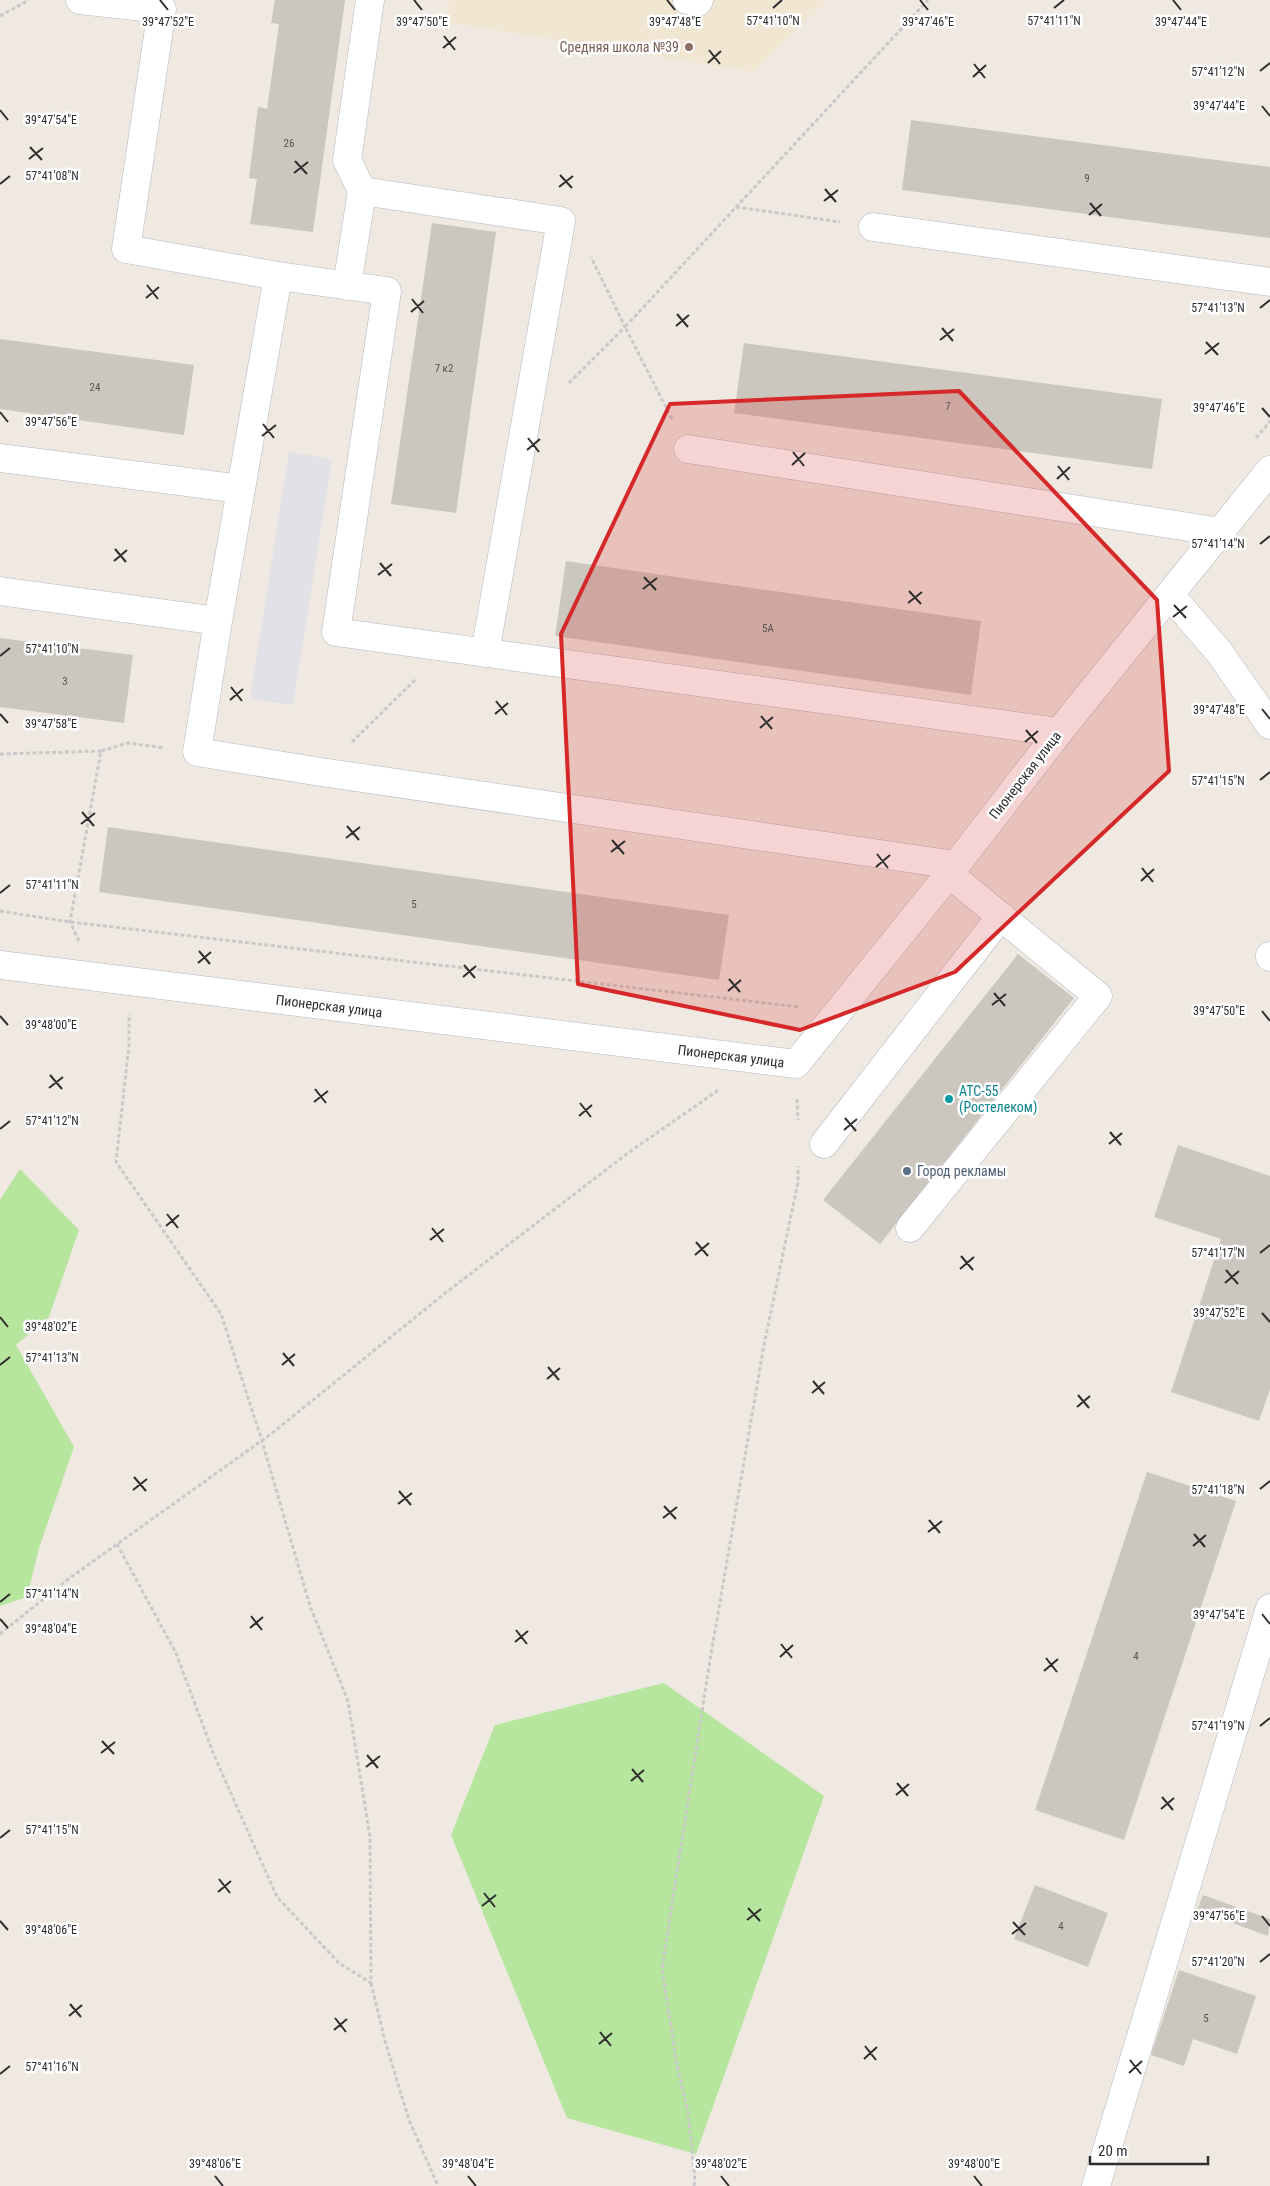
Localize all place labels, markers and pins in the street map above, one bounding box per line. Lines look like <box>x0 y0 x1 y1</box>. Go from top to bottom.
place label: Средняя школа №39 <box>560 39 679 55</box>
marker: Средняя школа №39 <box>683 41 695 53</box>
place label: АТС-55 (Ростелеком) <box>959 1083 1037 1116</box>
marker: АТС-55 (Ростелеком) <box>943 1093 955 1105</box>
place label: Город рекламы <box>917 1163 1006 1179</box>
marker: Город рекламы <box>901 1165 913 1177</box>

